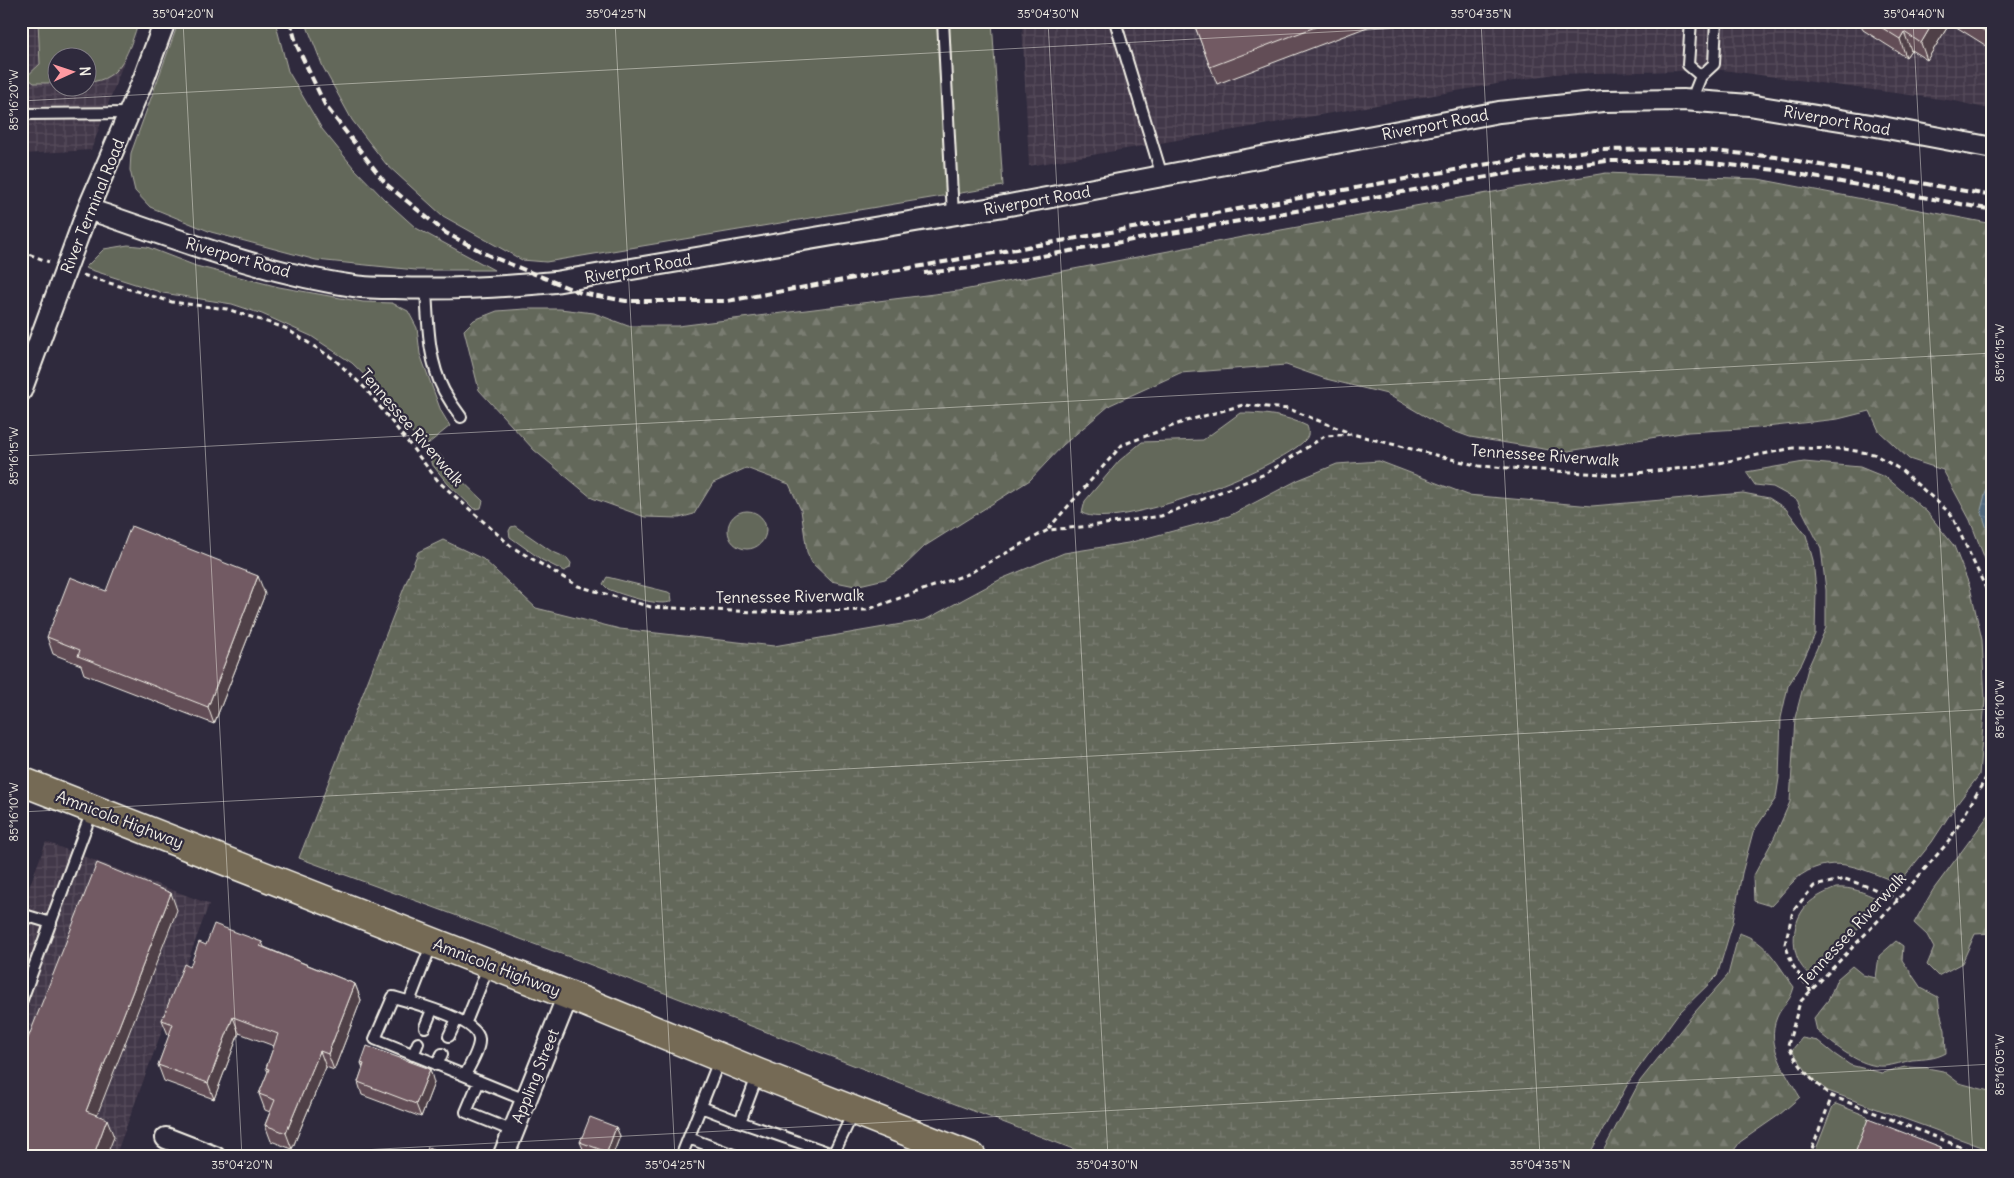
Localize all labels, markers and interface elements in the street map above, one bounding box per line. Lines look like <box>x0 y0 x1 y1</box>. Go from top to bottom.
text: 35°04'20"N <box>152 6 214 21</box>
text: 35°04'25"N <box>586 6 646 21</box>
text: 35°04'30"N <box>1017 6 1079 21</box>
text: 35°04'35"N <box>1451 6 1511 21</box>
text: 35°04'40"N <box>1883 6 1945 21</box>
north arrow <box>48 48 98 98</box>
text: N <box>76 66 94 77</box>
text: 85°16'20"W <box>6 69 21 131</box>
street label: Riverport Road <box>1782 101 1892 139</box>
street label: Riverport Road <box>1380 104 1490 144</box>
street label: River Terminal Road <box>56 136 128 276</box>
street label: Riverport Road <box>982 181 1092 219</box>
street label: Riverport Road <box>183 232 293 282</box>
street label: Riverport Road <box>583 249 693 287</box>
text: 85°16'15"W <box>1992 324 2007 382</box>
street label: Tennessee Riverwalk <box>356 364 468 490</box>
text: 85°16'15"W <box>6 427 21 485</box>
street label: Tennessee Riverwalk <box>1470 440 1620 470</box>
street label: Tennessee Riverwalk <box>715 585 865 607</box>
text: 85°16'10"W <box>1992 679 2007 739</box>
text: 85°16'10"W <box>6 782 21 842</box>
street label: Amnicola Highway <box>54 786 186 852</box>
street label: Tennessee Riverwalk <box>1794 868 1910 990</box>
street label: Amnicola Highway <box>431 934 563 1000</box>
street label: Appling Street <box>507 1025 563 1126</box>
text: 85°16'05"W <box>1992 1034 2007 1096</box>
text: 35°04'20"N <box>211 1157 273 1172</box>
text: 35°04'25"N <box>645 1157 705 1172</box>
text: 35°04'30"N <box>1076 1157 1138 1172</box>
text: 35°04'35"N <box>1510 1157 1570 1172</box>

